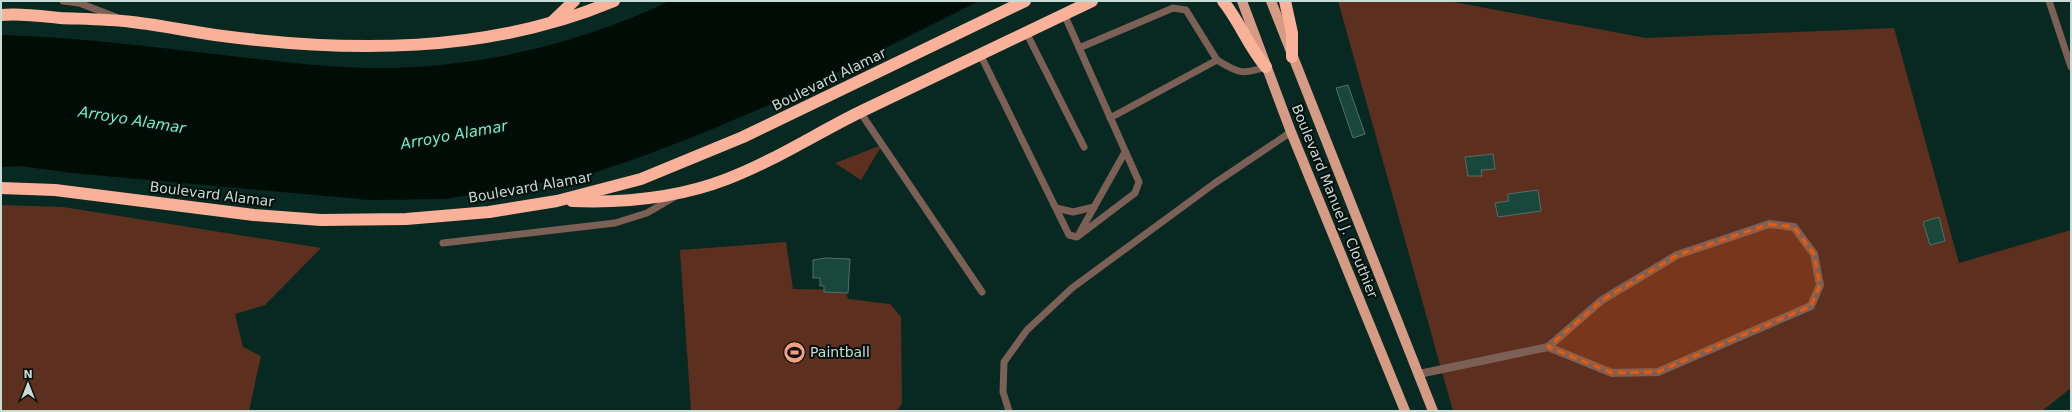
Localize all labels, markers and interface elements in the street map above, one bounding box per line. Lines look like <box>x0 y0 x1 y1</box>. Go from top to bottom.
street label: Boulevard Alamar <box>769 44 889 114</box>
water label: Arroyo Alamar <box>76 102 188 137</box>
street label: Boulevard Manuel J. Clouthier <box>1289 102 1381 300</box>
water label: Arroyo Alamar <box>398 117 510 153</box>
street label: Boulevard Alamar <box>467 168 593 206</box>
street label: Boulevard Alamar <box>149 178 275 210</box>
sports icon: Paintball <box>782 339 808 365</box>
place label: Paintball <box>810 344 870 360</box>
north arrow <box>8 364 48 404</box>
text: N <box>23 368 33 381</box>

